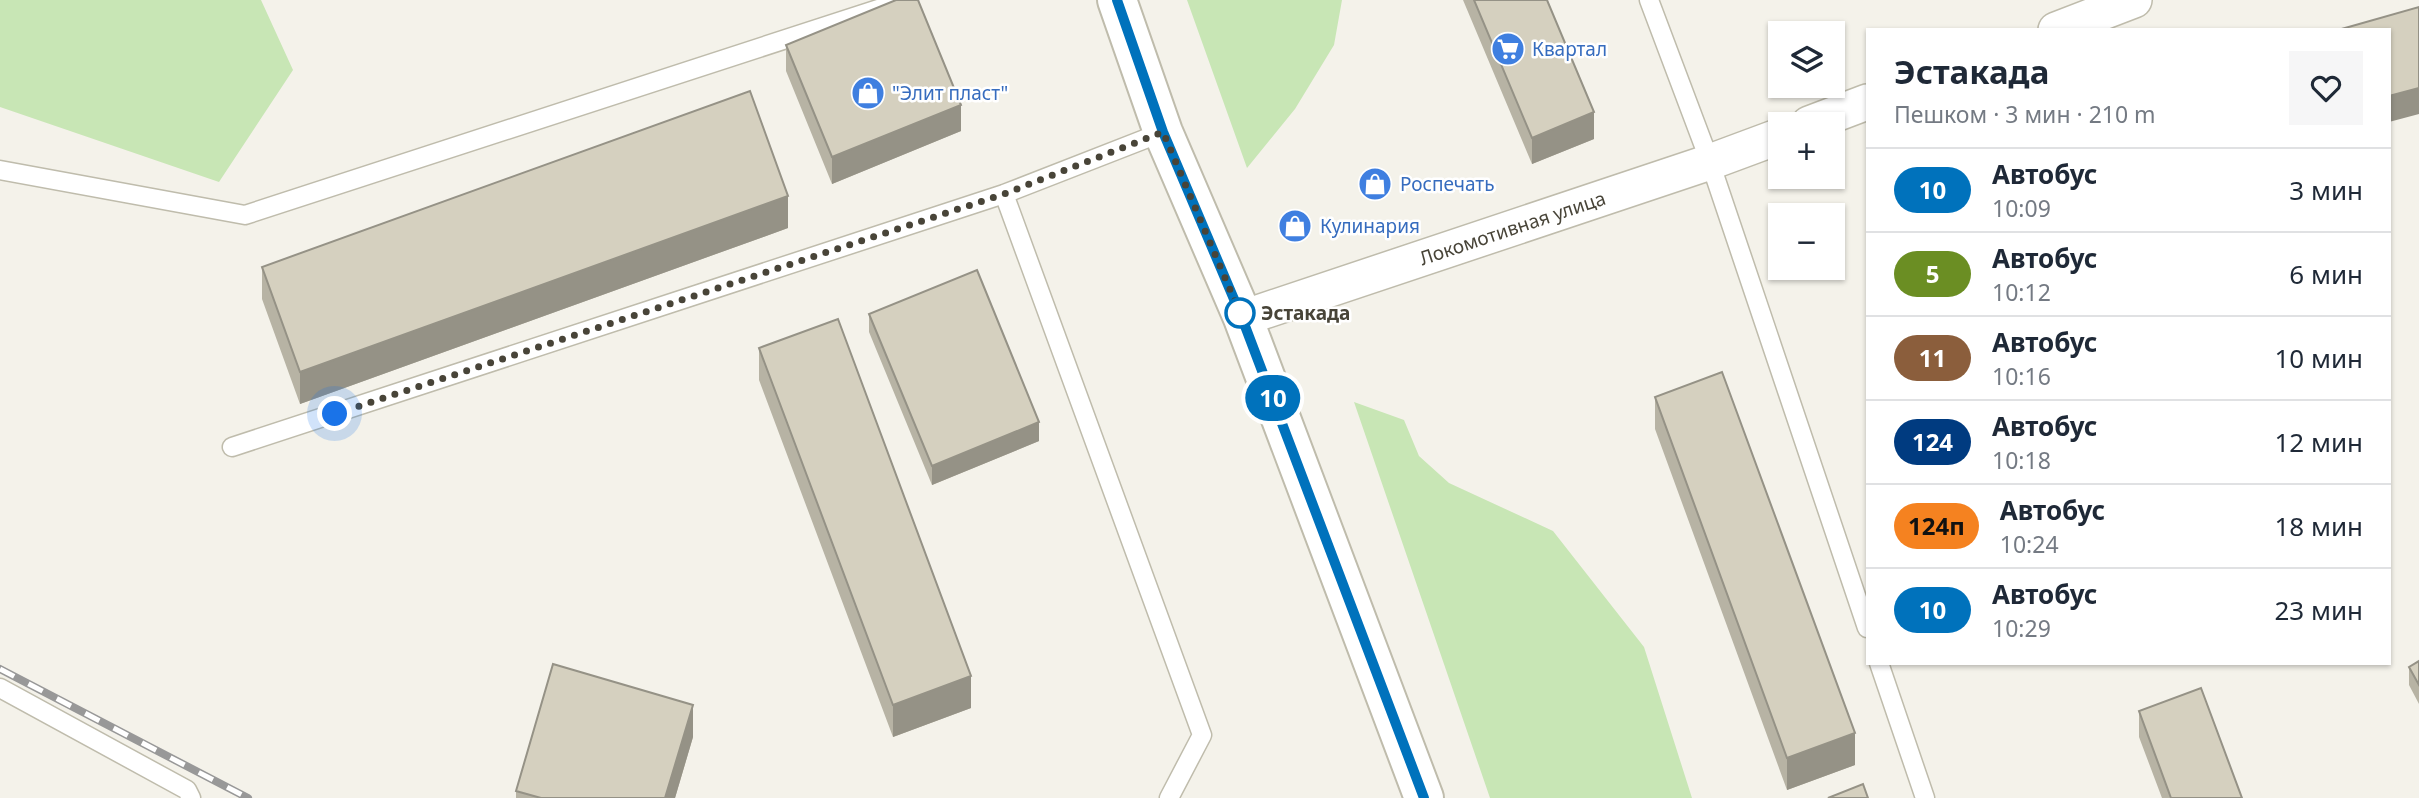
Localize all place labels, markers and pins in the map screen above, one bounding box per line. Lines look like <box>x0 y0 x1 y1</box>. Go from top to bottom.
supermarket icon: Квартал <box>1489 30 1527 68</box>
place label: Квартал <box>1532 36 1607 62</box>
shop icon: "Элит пласт" <box>849 74 887 112</box>
place label: "Элит пласт" <box>892 80 1008 106</box>
shop icon: Роспечать <box>1356 165 1394 203</box>
place label: Роспечать <box>1400 171 1495 197</box>
shop icon: Кулинария <box>1276 207 1314 245</box>
place label: Кулинария <box>1320 213 1420 239</box>
marker: Эстакада <box>1225 298 1255 328</box>
place label: Эстакада <box>1261 300 1350 326</box>

